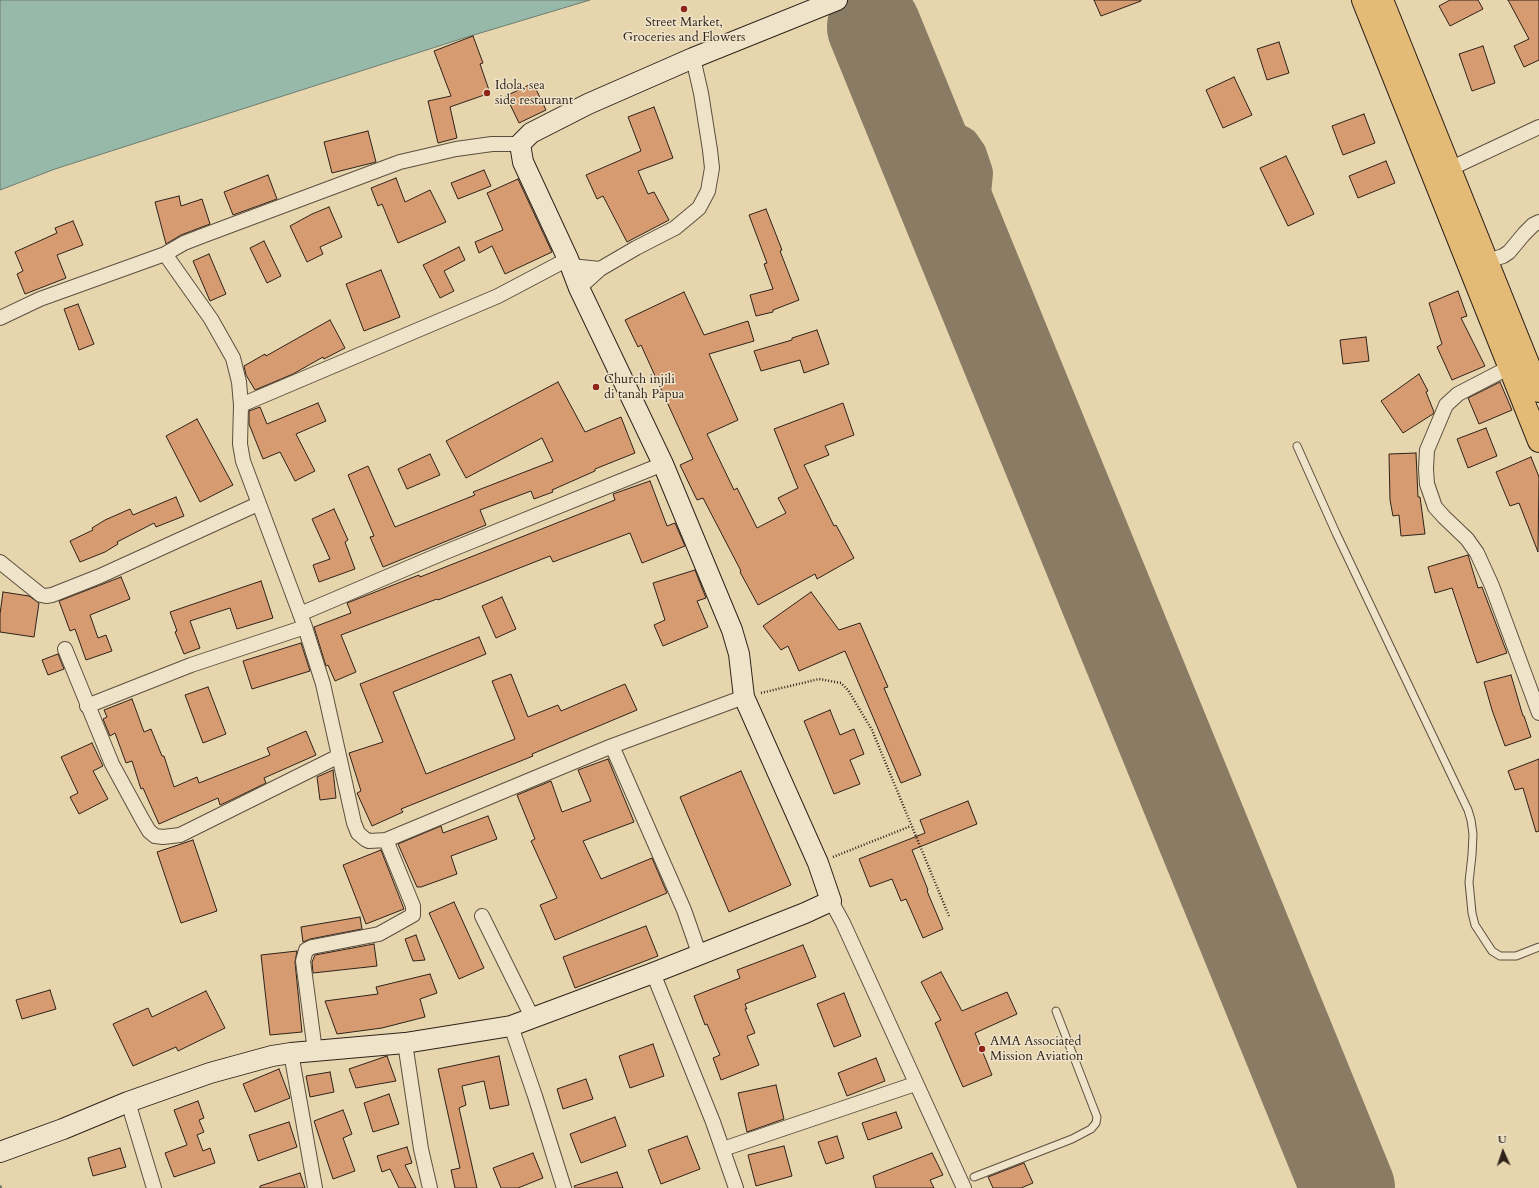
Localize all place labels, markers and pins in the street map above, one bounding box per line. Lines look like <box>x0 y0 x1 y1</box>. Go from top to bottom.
marker: Street Market, Groceries and Flowers <box>679 4 689 14</box>
place label: Street Market, Groceries and Flowers <box>623 15 745 46</box>
place label: Idola, sea side restaurant <box>495 78 573 109</box>
marker: Idola, sea side restaurant <box>482 88 492 98</box>
place label: Church injili di tanah Papua <box>604 372 684 403</box>
marker: Church injili di tanah Papua <box>591 382 601 392</box>
place label: AMA Associated Mission Aviation <box>990 1034 1083 1065</box>
marker: AMA Associated Mission Aviation <box>977 1044 987 1054</box>

